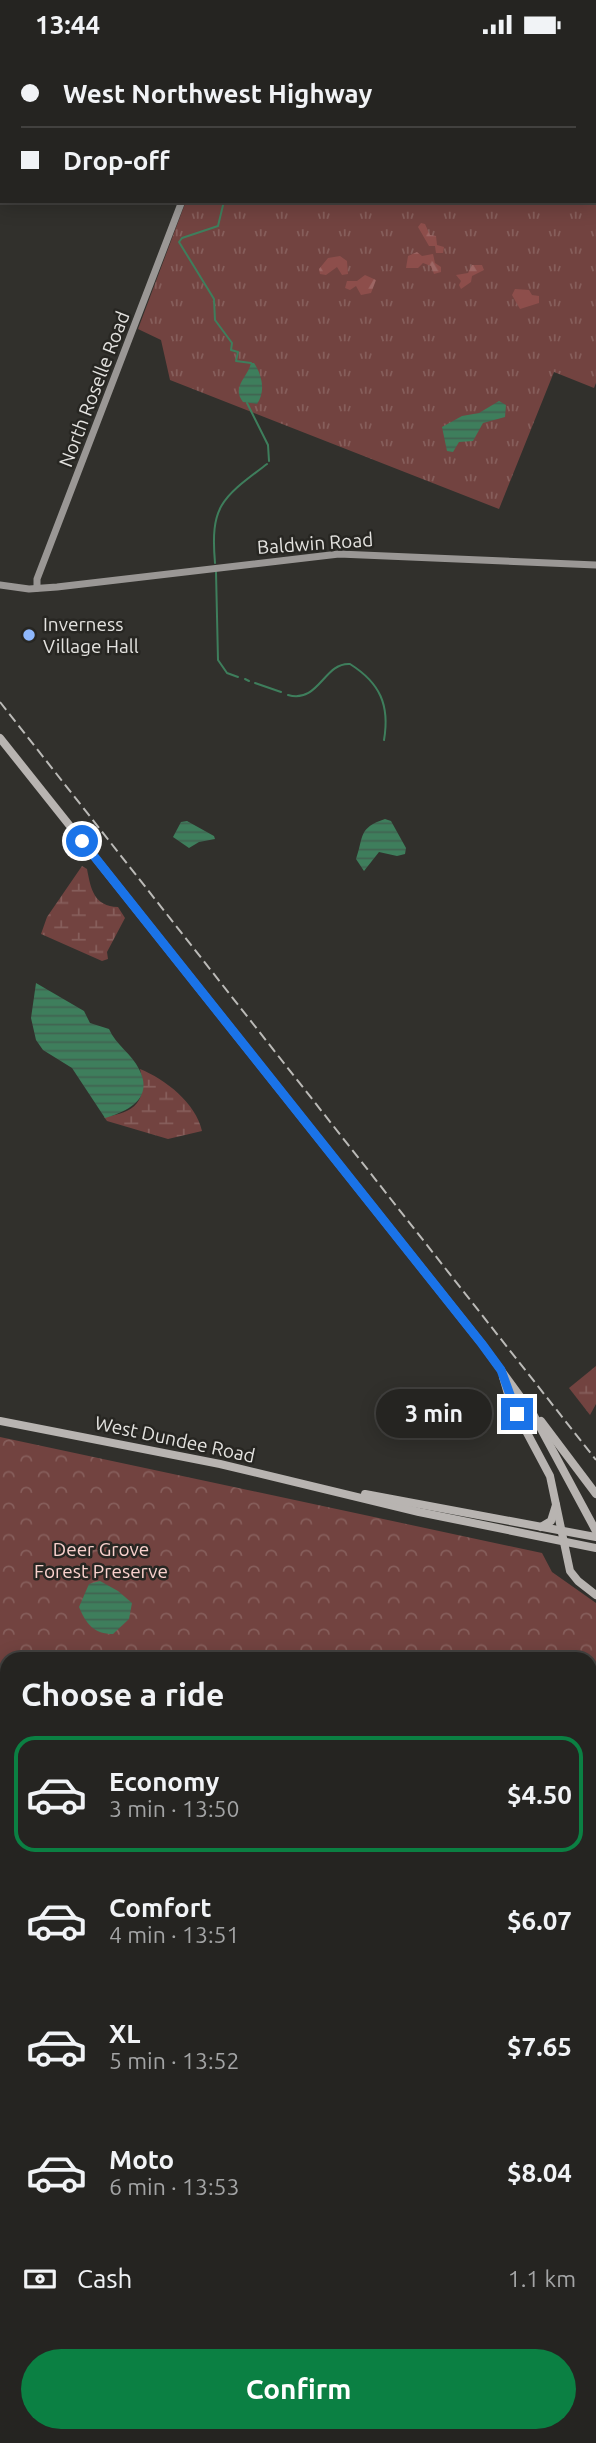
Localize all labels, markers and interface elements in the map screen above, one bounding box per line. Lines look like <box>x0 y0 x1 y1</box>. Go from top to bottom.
text: 13:44 <box>35 10 100 39</box>
text: West Northwest Highway <box>63 79 372 108</box>
text: Drop-off <box>63 146 170 175</box>
street label: North Roselle Road <box>54 308 134 470</box>
street label: Baldwin Road <box>256 528 374 558</box>
place label: Inverness Village Hall <box>43 613 139 657</box>
marker: Inverness Village Hall <box>21 627 37 643</box>
route start <box>66 825 98 857</box>
callout: 3 min <box>377 1389 492 1439</box>
route end <box>501 1398 533 1430</box>
text: 3 min <box>405 1401 463 1426</box>
street label: West Dundee Road <box>93 1411 257 1467</box>
park label: Deer Grove Forest Preserve <box>34 1538 168 1582</box>
text: Choose a ride <box>21 1676 224 1712</box>
icon: car <box>25 1763 88 1826</box>
text: Economy <box>109 1767 219 1796</box>
text: $4.50 <box>507 1780 572 1809</box>
text: 3 min · 13:50 <box>109 1796 240 1821</box>
icon: car <box>25 1889 88 1952</box>
text: Comfort <box>109 1893 212 1922</box>
text: $6.07 <box>507 1906 572 1935</box>
text: 4 min · 13:51 <box>109 1922 240 1947</box>
icon: car <box>25 2015 88 2078</box>
text: XL <box>109 2019 140 2048</box>
text: $7.65 <box>507 2032 572 2061</box>
text: 5 min · 13:52 <box>109 2048 240 2073</box>
icon: car <box>25 2141 88 2204</box>
text: Moto <box>109 2145 174 2174</box>
text: $8.04 <box>507 2158 572 2187</box>
text: 6 min · 13:53 <box>109 2174 240 2199</box>
icon: cash <box>21 2260 59 2298</box>
text: Cash <box>77 2264 132 2293</box>
text: 1.1 km <box>508 2266 576 2291</box>
button: Confirm <box>21 2349 576 2429</box>

